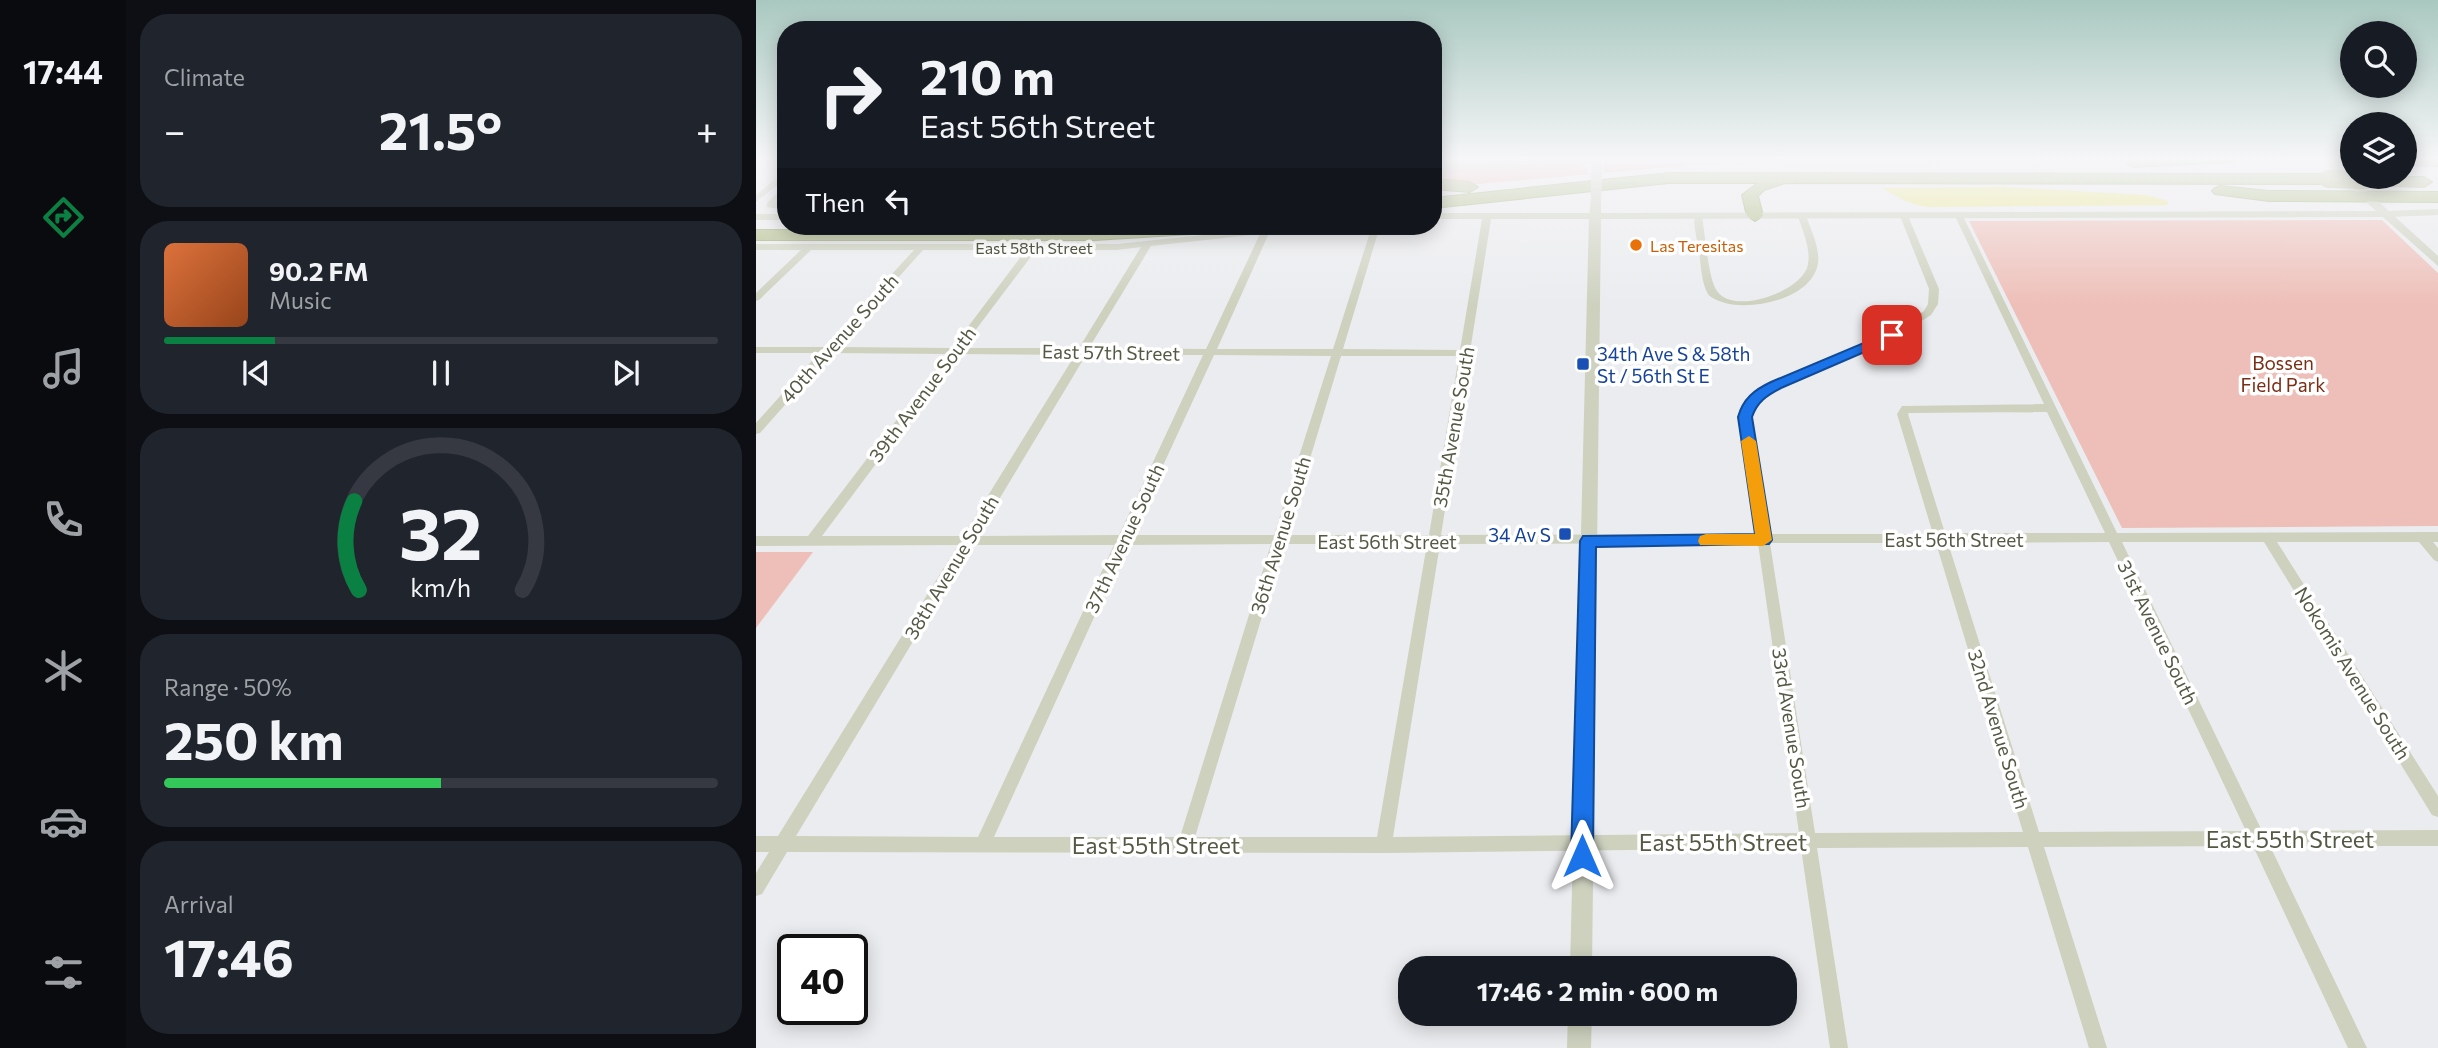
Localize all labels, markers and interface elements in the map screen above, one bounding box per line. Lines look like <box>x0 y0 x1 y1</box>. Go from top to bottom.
map controls <box>2340 21 2417 189</box>
button: search <box>2340 21 2417 98</box>
text: 210 m <box>920 45 1055 105</box>
icon: right <box>805 49 896 140</box>
text: 17:44 <box>23 51 103 91</box>
text: Climate <box>164 63 245 91</box>
text: 21.5° <box>379 97 502 161</box>
text: East 56th Street <box>920 105 1155 145</box>
text: − <box>164 106 186 153</box>
text: + <box>696 106 718 153</box>
button: layers <box>2340 112 2417 189</box>
icon: left <box>879 182 917 220</box>
text: Then <box>805 186 865 217</box>
icon: directions <box>39 193 88 242</box>
place label: Las Teresitas <box>1650 236 1744 255</box>
marker: Las Teresitas <box>1628 237 1644 253</box>
street label: East 58th Street <box>975 238 1093 257</box>
text: 90.2 FM <box>269 255 369 286</box>
street label: 40th Avenue South <box>775 269 903 407</box>
text: Music <box>269 286 332 314</box>
pin <box>1862 305 1922 365</box>
icon: arrive <box>1873 316 1911 354</box>
street label: 39th Avenue South <box>864 322 980 466</box>
street label: East 57th Street <box>1042 339 1180 365</box>
place label: 34th Ave S & 58th St / 56th St E <box>1597 342 1751 387</box>
icon: music <box>39 344 88 393</box>
street label: 35th Avenue South <box>1428 345 1478 509</box>
park label: Bossen Field Park <box>2241 351 2326 396</box>
icon: previous <box>237 354 275 392</box>
icon: pause <box>422 354 460 392</box>
icon: next <box>607 354 645 392</box>
marker: 34th Ave S & 58th St / 56th St E <box>1575 356 1591 372</box>
street label: 36th Avenue South <box>1245 453 1315 617</box>
street label: 37th Avenue South <box>1079 460 1169 616</box>
text: 32 <box>399 486 483 575</box>
street label: 38th Avenue South <box>899 491 1003 643</box>
icon: phone <box>39 495 88 544</box>
place label: 34 Av S <box>1488 523 1551 546</box>
marker: 34 Av S <box>1557 526 1573 542</box>
street label: East 56th Street <box>1884 528 2024 551</box>
street label: East 56th Street <box>1317 530 1457 553</box>
street label: 31st Avenue South <box>2113 556 2203 708</box>
text: km/h <box>411 572 471 602</box>
street label: Nokomis Avenue South <box>2290 582 2416 764</box>
icon: climate <box>39 646 88 695</box>
street label: 33rd Avenue South <box>1768 646 1816 810</box>
street label: 32nd Avenue South <box>1964 646 2034 812</box>
text: Range · 50% <box>164 673 292 701</box>
text: 250 km <box>164 707 344 771</box>
icon: car <box>39 797 88 846</box>
position arrow <box>1545 819 1619 893</box>
street label: East 55th Street <box>2206 825 2374 853</box>
street label: East 55th Street <box>1639 828 1807 856</box>
street label: East 55th Street <box>1072 831 1240 859</box>
text: Arrival <box>164 890 234 918</box>
text: 17:46 <box>164 924 294 988</box>
speed limit sign: 40 <box>777 934 868 1025</box>
icon: filters <box>39 948 88 997</box>
text: 17:46 · 2 min · 600 m <box>1477 975 1718 1006</box>

